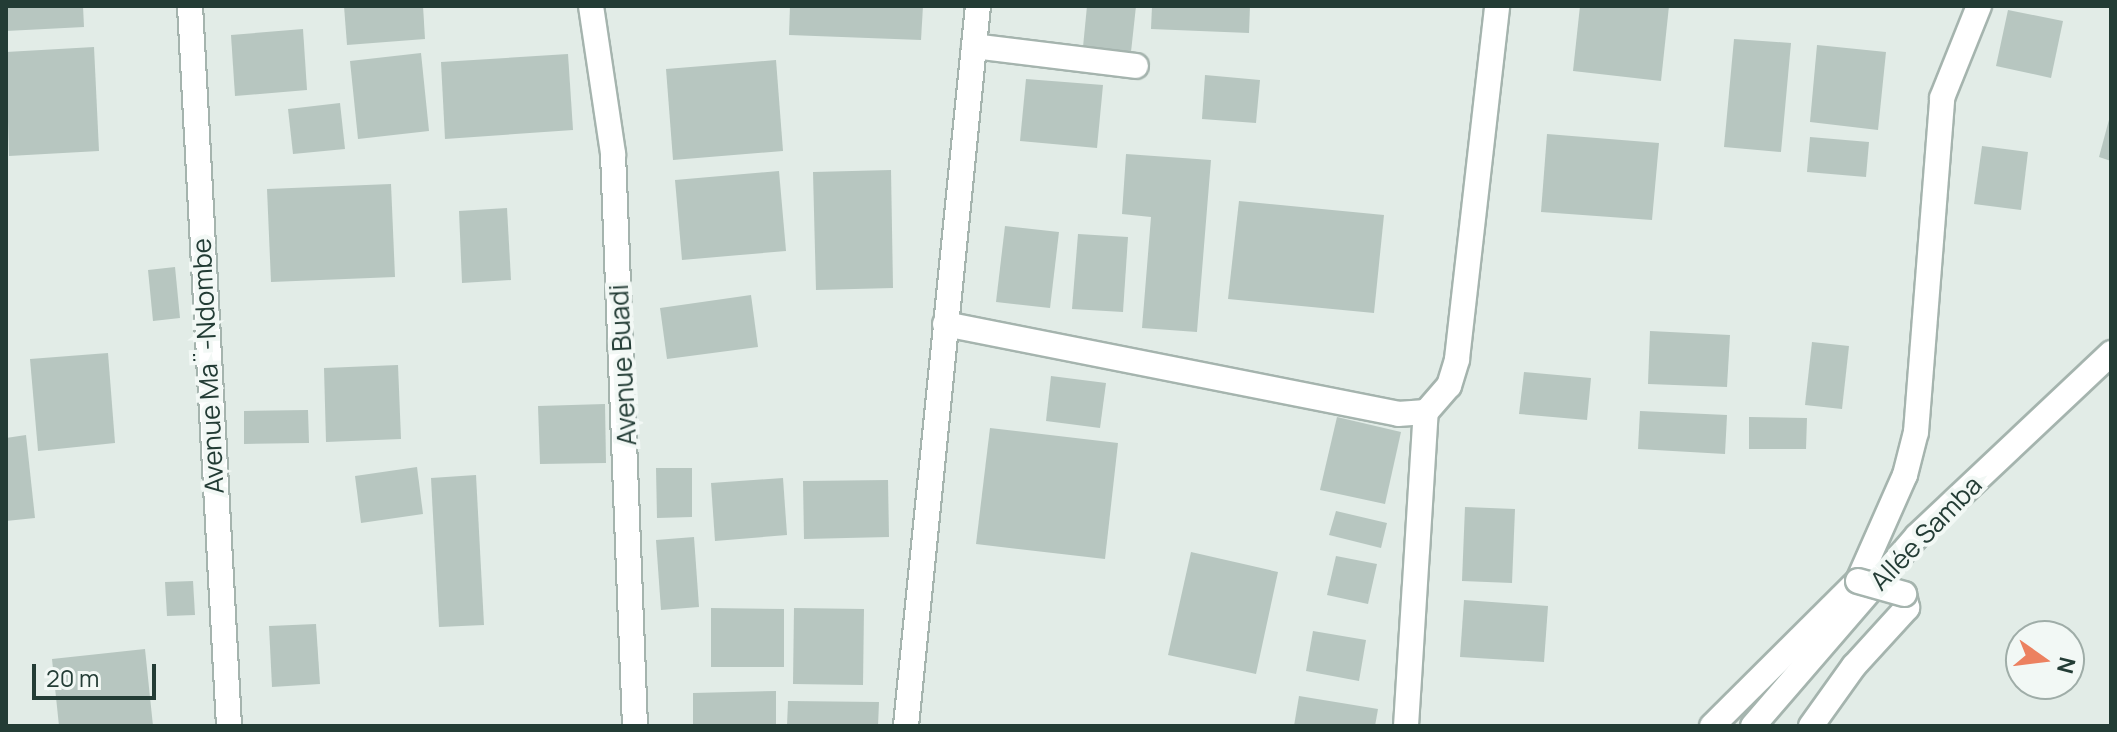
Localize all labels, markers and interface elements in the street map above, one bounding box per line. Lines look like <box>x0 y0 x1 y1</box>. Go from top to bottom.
street label: Avenue Ma¨-Ndombe <box>186 237 230 495</box>
street label: Avenue Buadi <box>603 284 643 446</box>
street label: Allée Samba <box>1864 469 1988 597</box>
north arrow <box>2005 620 2085 700</box>
scale bar <box>36 648 160 698</box>
text: N <box>2050 654 2083 677</box>
text: 20 m <box>46 661 99 694</box>

